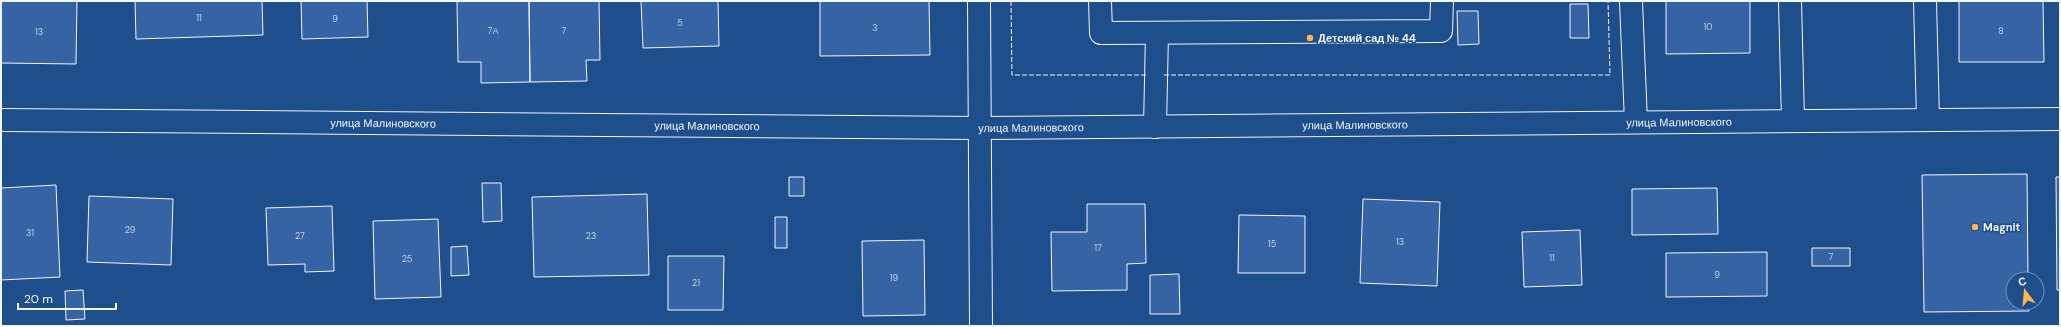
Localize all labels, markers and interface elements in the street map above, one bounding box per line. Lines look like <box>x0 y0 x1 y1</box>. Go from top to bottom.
house number: 11 <box>196 12 202 24</box>
house number: 9 <box>332 13 338 25</box>
house number: 5 <box>677 17 683 29</box>
house number: 10 <box>1704 21 1712 33</box>
house number: 3 <box>872 22 878 34</box>
house number: 7А <box>488 25 498 37</box>
house number: 7 <box>562 25 567 37</box>
house number: 8 <box>1998 25 2004 37</box>
house number: 13 <box>35 26 43 38</box>
place label: Детский сад № 44 <box>1318 31 1416 45</box>
marker: Детский сад № 44 <box>1305 33 1315 43</box>
street label: улица Малиновского <box>1626 115 1732 130</box>
street label: улица Малиновского <box>330 116 436 131</box>
street label: улица Малиновского <box>1302 117 1408 132</box>
street label: улица Малиновского <box>654 118 760 133</box>
street label: улица Малиновского <box>978 120 1084 135</box>
place label: Magnit <box>1983 220 2021 234</box>
marker: Magnit <box>1970 222 1980 232</box>
house number: 29 <box>125 224 136 236</box>
house number: 31 <box>26 227 34 239</box>
house number: 27 <box>295 230 305 242</box>
house number: 23 <box>586 230 596 242</box>
house number: 13 <box>1396 236 1404 248</box>
house number: 15 <box>1268 238 1276 250</box>
house number: 17 <box>1094 242 1102 254</box>
house number: 7 <box>1829 251 1834 263</box>
house number: 11 <box>1549 252 1555 264</box>
house number: 25 <box>402 253 412 265</box>
house number: 9 <box>1714 269 1720 281</box>
north arrow <box>2005 271 2045 311</box>
house number: 19 <box>890 272 899 284</box>
text: С <box>2016 274 2028 289</box>
house number: 21 <box>692 277 700 289</box>
scale bar <box>18 285 116 311</box>
text: 20 m <box>24 291 53 307</box>

